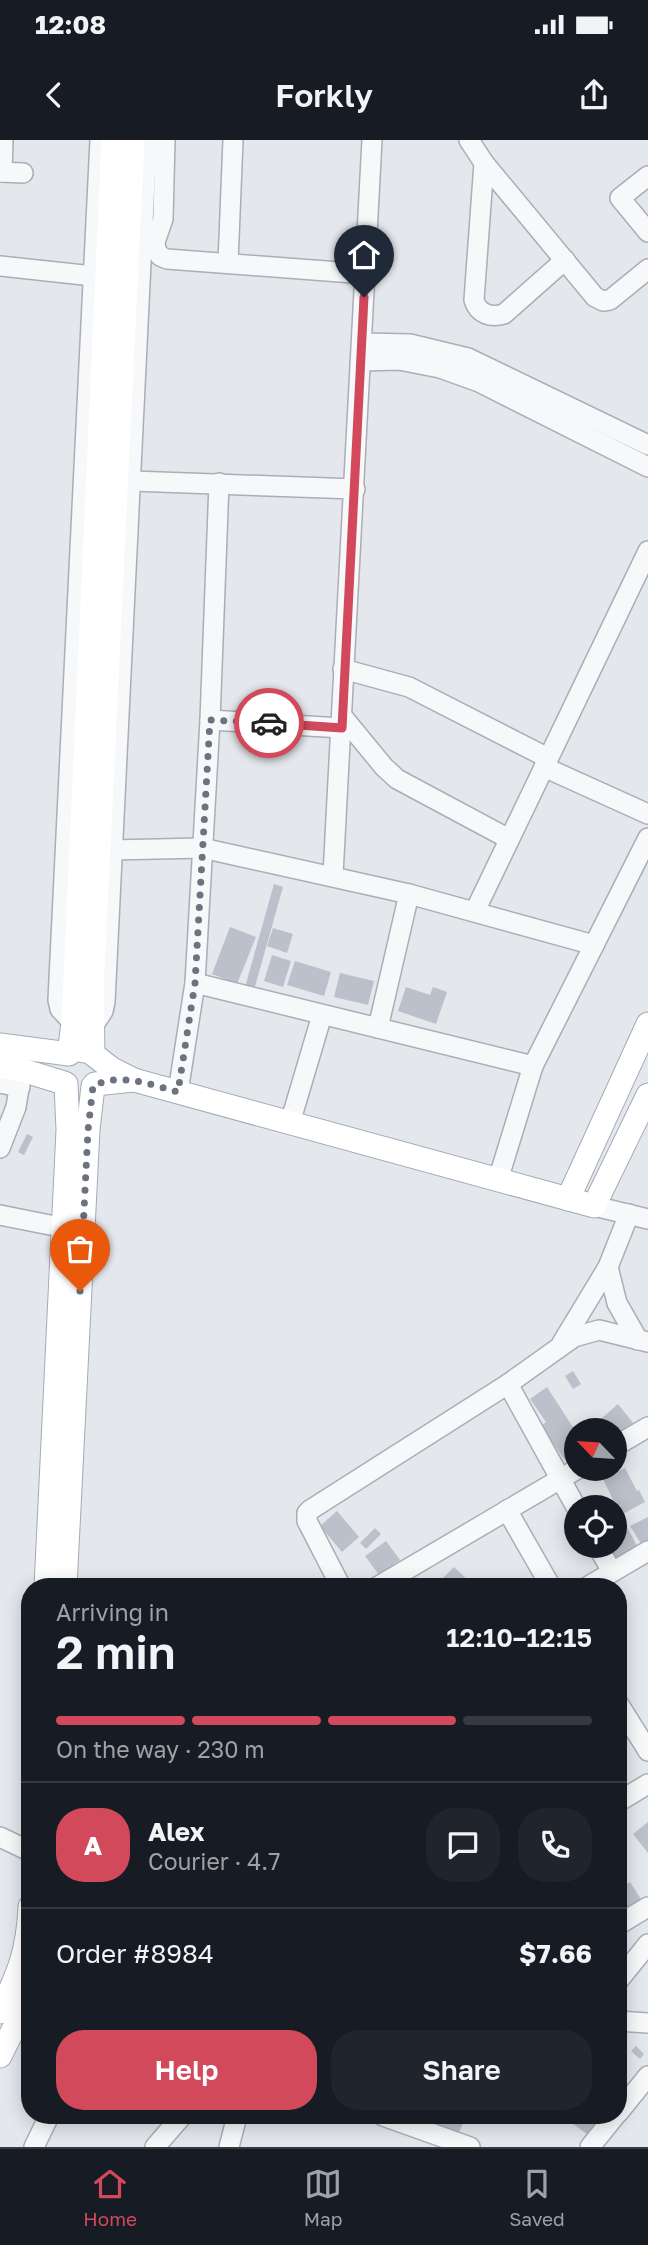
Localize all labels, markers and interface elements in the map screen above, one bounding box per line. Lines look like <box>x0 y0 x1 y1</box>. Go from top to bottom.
text: 12:08 <box>35 9 106 40</box>
icon: back <box>35 76 73 114</box>
text: Forkly <box>275 76 373 114</box>
icon: share <box>575 76 613 114</box>
pin <box>334 225 394 297</box>
icon: home <box>345 236 383 274</box>
courier <box>234 688 304 758</box>
icon: car <box>250 704 288 742</box>
pin <box>50 1219 110 1291</box>
icon: bag <box>61 1230 99 1268</box>
north arrow <box>564 1418 626 1480</box>
map controls <box>564 1418 627 1558</box>
button: locate <box>564 1495 627 1558</box>
text: Arriving in <box>56 1598 169 1626</box>
text: 12:10–12:15 <box>446 1622 592 1653</box>
text: 2 min <box>56 1624 176 1679</box>
text: On the way · 230 m <box>56 1735 265 1763</box>
button: chat <box>426 1808 500 1882</box>
button: phone <box>518 1808 592 1882</box>
text: Alex <box>148 1816 205 1847</box>
text: A <box>84 1830 102 1861</box>
text: Courier · 4.7 <box>148 1847 280 1875</box>
text: Order #8984 <box>56 1938 214 1969</box>
text: $7.66 <box>519 1938 592 1969</box>
button: Help <box>56 2030 317 2110</box>
button: Share <box>331 2030 592 2110</box>
tab: Home <box>83 2165 137 2230</box>
tab: Map <box>304 2165 342 2230</box>
tab: Saved <box>509 2165 565 2230</box>

